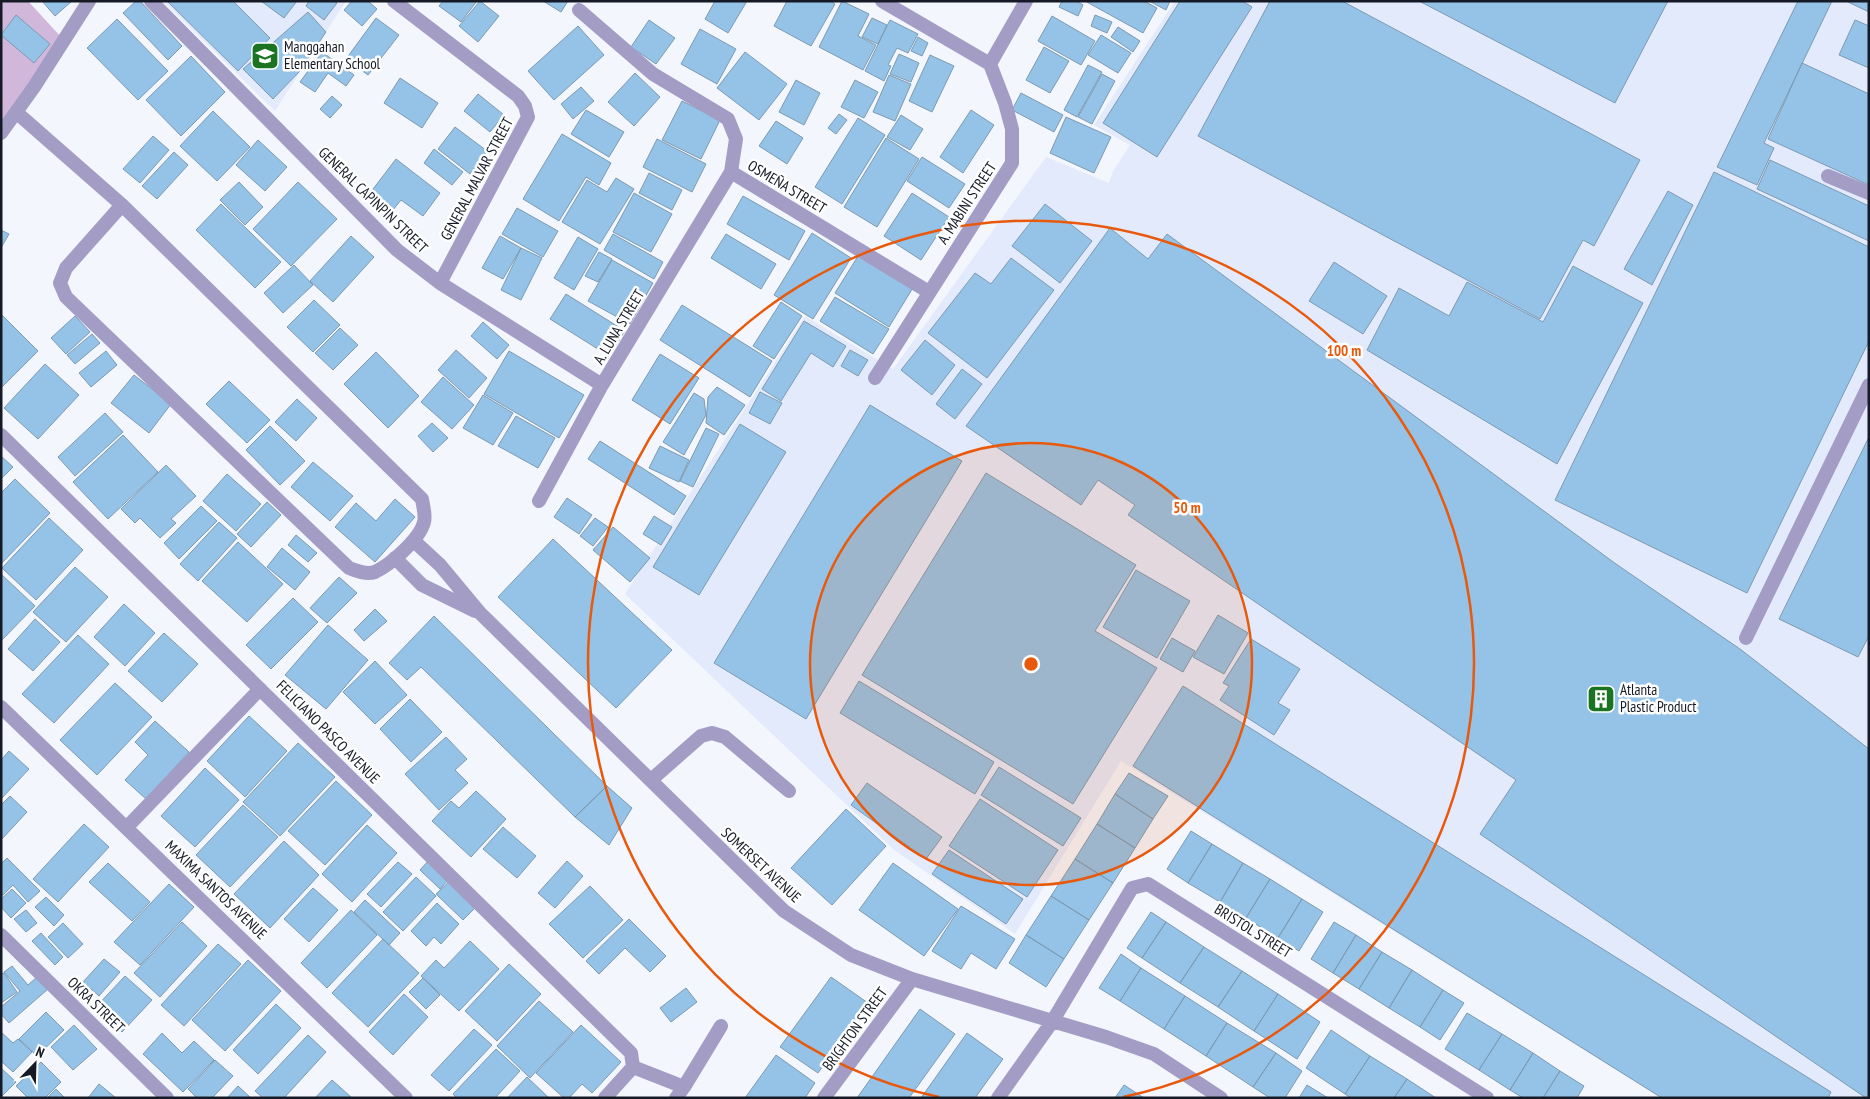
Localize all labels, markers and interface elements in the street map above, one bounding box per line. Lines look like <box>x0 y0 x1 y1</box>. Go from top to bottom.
place label: Manggahan Elementary School <box>284 37 381 73</box>
school or university icon: Manggahan Elementary School <box>250 41 280 71</box>
street label: GENERAL MALVAR STREET <box>436 114 517 243</box>
street label: GENERAL CAPINPIN STREET <box>315 143 432 257</box>
street label: OSMEÑA STREET <box>744 156 830 218</box>
street label: A. MABINI STREET <box>933 158 1000 247</box>
street label: A. LUNA STREET <box>589 286 649 368</box>
text: 100 m <box>1327 341 1361 360</box>
text: 50 m <box>1173 498 1201 517</box>
centre of rings <box>1022 655 1040 673</box>
street label: FELICIANO PASCO AVENUE <box>273 676 384 787</box>
place label: Atlanta Plastic Product <box>1620 680 1696 716</box>
building icon: Atlanta Plastic Product <box>1586 684 1616 714</box>
street label: SOMERSET AVENUE <box>718 823 805 906</box>
street label: MAXIMA SANTOS AVENUE <box>162 836 271 943</box>
street label: BRISTOL STREET <box>1211 899 1296 962</box>
street label: OKRA STREET <box>64 973 129 1037</box>
street label: BRIGHTON STREET <box>818 983 891 1074</box>
north arrow <box>10 1039 60 1089</box>
text: N <box>33 1042 47 1062</box>

